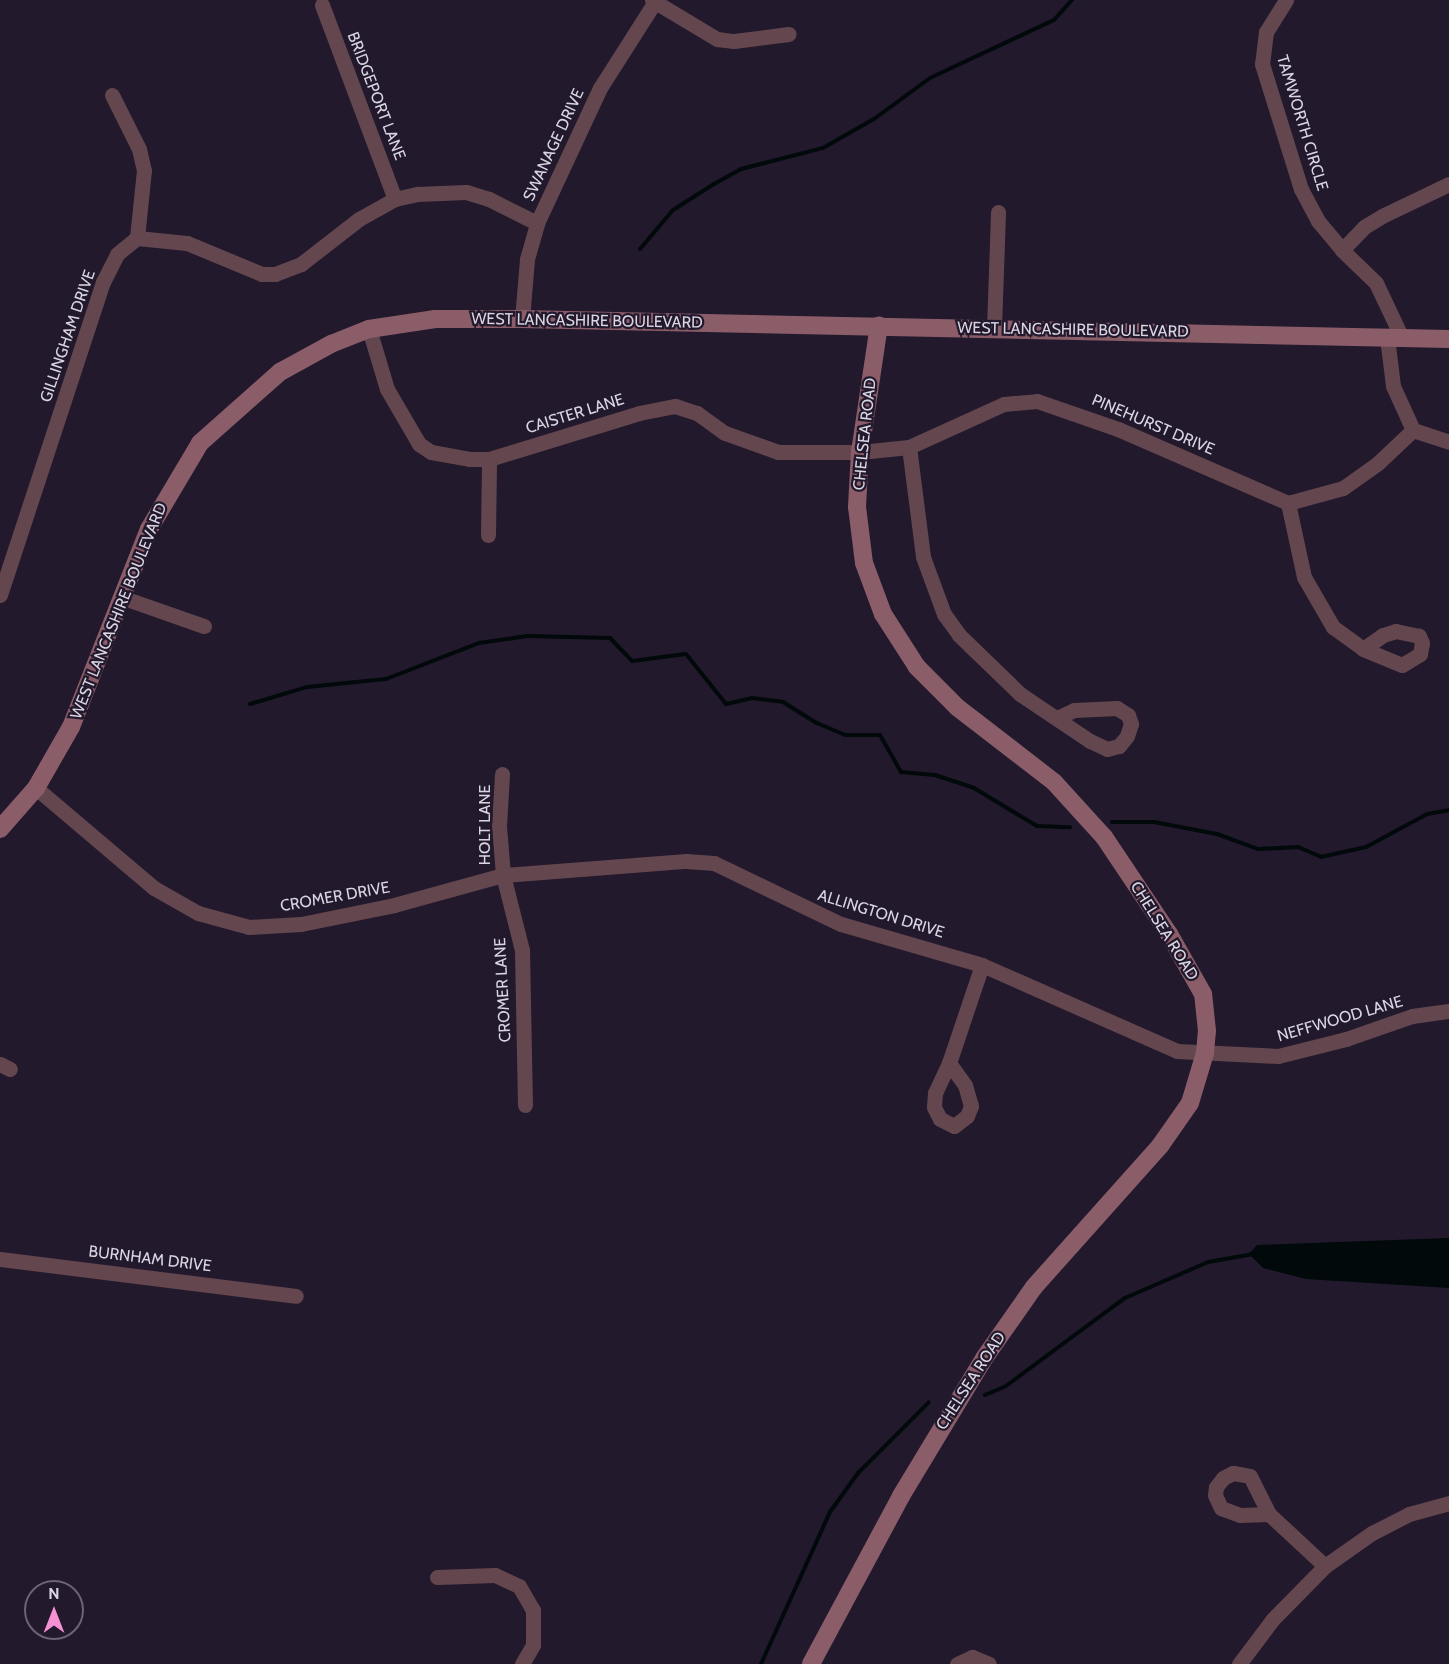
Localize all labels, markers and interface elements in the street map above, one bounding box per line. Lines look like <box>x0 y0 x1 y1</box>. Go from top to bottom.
street label: BRIDGEPORT LANE <box>343 29 409 163</box>
street label: TAMWORTH CIRCLE <box>1272 53 1332 193</box>
street label: SWANAGE DRIVE <box>520 86 588 204</box>
street label: GILLINGHAM DRIVE <box>36 267 100 405</box>
street label: WEST LANCASHIRE BOULEVARD <box>471 309 703 333</box>
street label: WEST LANCASHIRE BOULEVARD <box>957 318 1189 342</box>
street label: CHELSEA ROAD <box>850 377 880 491</box>
street label: CAISTER LANE <box>524 390 626 438</box>
street label: PINEHURST DRIVE <box>1089 391 1217 459</box>
street label: WEST LANCASHIRE BOULEVARD <box>67 500 171 722</box>
street label: HOLT LANE <box>475 785 495 865</box>
street label: CROMER DRIVE <box>279 878 391 916</box>
street label: CHELSEA ROAD <box>1126 878 1202 984</box>
street label: ALLINGTON DRIVE <box>815 886 947 942</box>
street label: CROMER LANE <box>491 937 515 1043</box>
street label: NEFFWOOD LANE <box>1275 992 1405 1046</box>
street label: BURNHAM DRIVE <box>87 1242 213 1276</box>
street label: CHELSEA ROAD <box>932 1328 1010 1434</box>
north arrow <box>24 1580 84 1640</box>
text: N <box>48 1584 60 1603</box>

